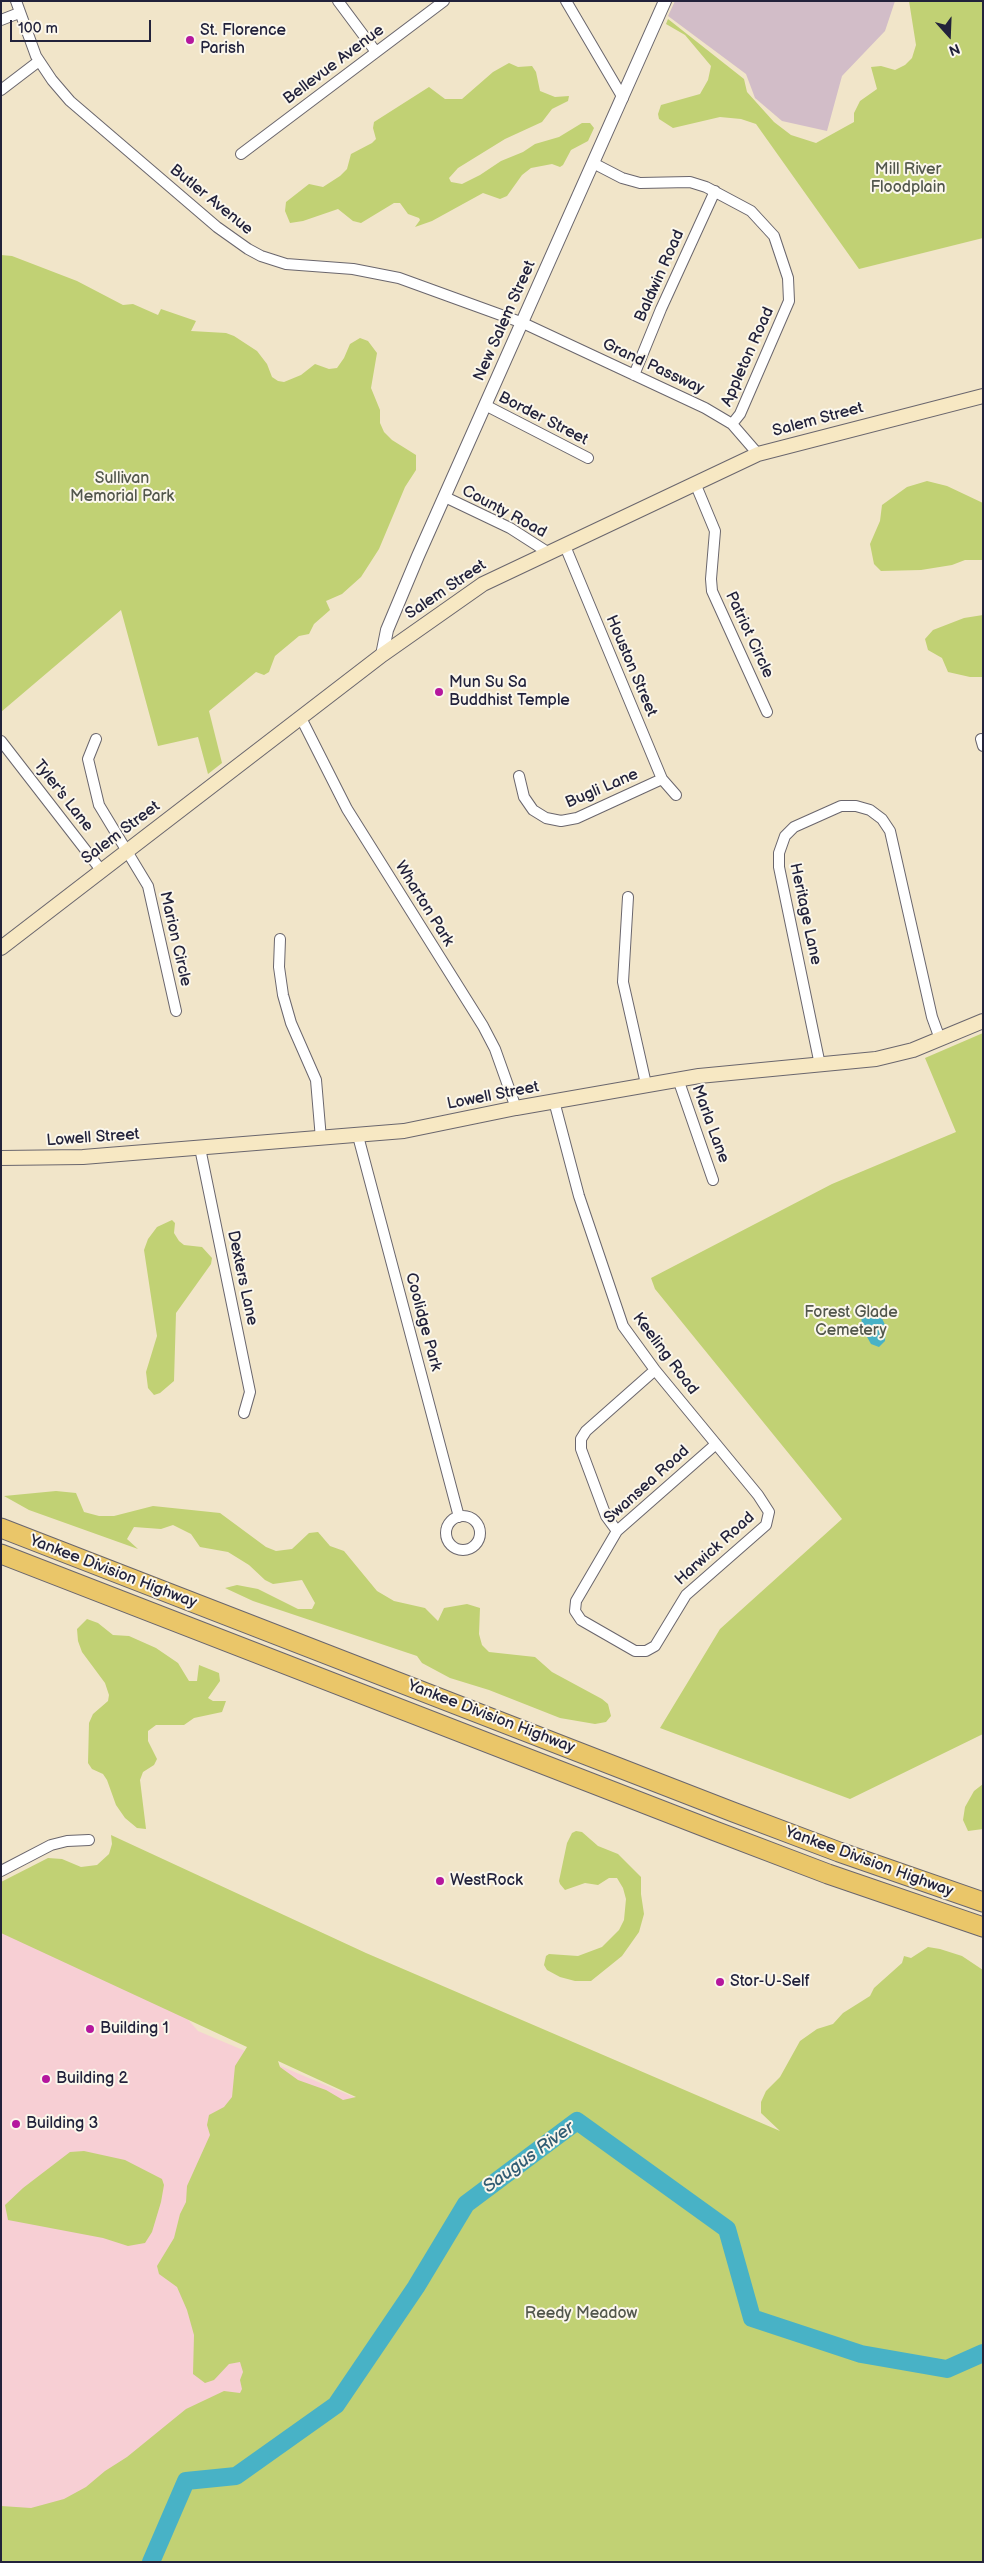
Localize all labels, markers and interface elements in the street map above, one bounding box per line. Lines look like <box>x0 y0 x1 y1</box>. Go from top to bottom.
scale bar <box>12 10 154 42</box>
north arrow <box>924 10 974 60</box>
text: 100 m <box>18 19 58 38</box>
place label: St. Florence Parish <box>200 21 286 59</box>
street label: Bellevue Avenue <box>280 21 388 109</box>
marker: St. Florence Parish <box>184 34 196 46</box>
text: N <box>946 40 962 59</box>
park label: Mill River Floodplain <box>871 160 945 198</box>
street label: Butler Avenue <box>166 161 256 239</box>
street label: Baldwin Road <box>631 227 689 325</box>
street label: New Salem Street <box>470 258 540 384</box>
street label: Appleton Road <box>718 304 778 410</box>
street label: Grand Passway <box>599 335 707 399</box>
street label: Border Street <box>495 388 591 450</box>
street label: Salem Street <box>771 399 865 441</box>
park label: Sullivan Memorial Park <box>70 469 174 507</box>
street label: County Road <box>458 482 550 542</box>
street label: Salem Street <box>402 556 490 624</box>
street label: Patriot Circle <box>721 589 777 681</box>
street label: Houston Street <box>601 612 661 720</box>
place label: Mun Su Sa Buddhist Temple <box>449 673 570 711</box>
marker: Mun Su Sa Buddhist Temple <box>433 686 445 698</box>
street label: Tyler's Lane <box>29 756 97 836</box>
street label: Bugli Lane <box>563 765 641 813</box>
street label: Salem Street <box>78 797 164 869</box>
street label: Wharton Park <box>390 858 458 950</box>
street label: Heritage Lane <box>785 861 825 967</box>
street label: Marion Circle <box>155 890 195 988</box>
street label: Lowell Street <box>445 1078 541 1114</box>
street label: Marla Lane <box>687 1082 733 1166</box>
street label: Lowell Street <box>46 1125 140 1151</box>
street label: Dexters Lane <box>223 1229 261 1327</box>
street label: Coolidge Park <box>401 1271 445 1373</box>
park label: Forest Glade Cemetery <box>804 1303 898 1341</box>
street label: Keeling Road <box>628 1309 702 1399</box>
street label: Swansea Road <box>601 1442 693 1528</box>
street label: Harwick Road <box>671 1508 759 1590</box>
street label: Yankee Division Highway <box>27 1531 199 1613</box>
street label: Yankee Division Highway <box>405 1676 577 1758</box>
street label: Yankee Division Highway <box>782 1823 956 1901</box>
place label: WestRock <box>450 1871 523 1891</box>
marker: WestRock <box>434 1875 446 1887</box>
place label: Stor-U-Self <box>730 1972 810 1992</box>
marker: Stor-U-Self <box>714 1976 726 1988</box>
place label: Building 1 <box>100 2019 169 2039</box>
marker: Building 1 <box>84 2023 96 2035</box>
place label: Building 2 <box>56 2069 128 2089</box>
marker: Building 2 <box>40 2073 52 2085</box>
place label: Building 3 <box>26 2114 98 2134</box>
marker: Building 3 <box>10 2118 22 2130</box>
water label: Saugus River <box>479 2118 579 2198</box>
park label: Reedy Meadow <box>525 2304 637 2324</box>

